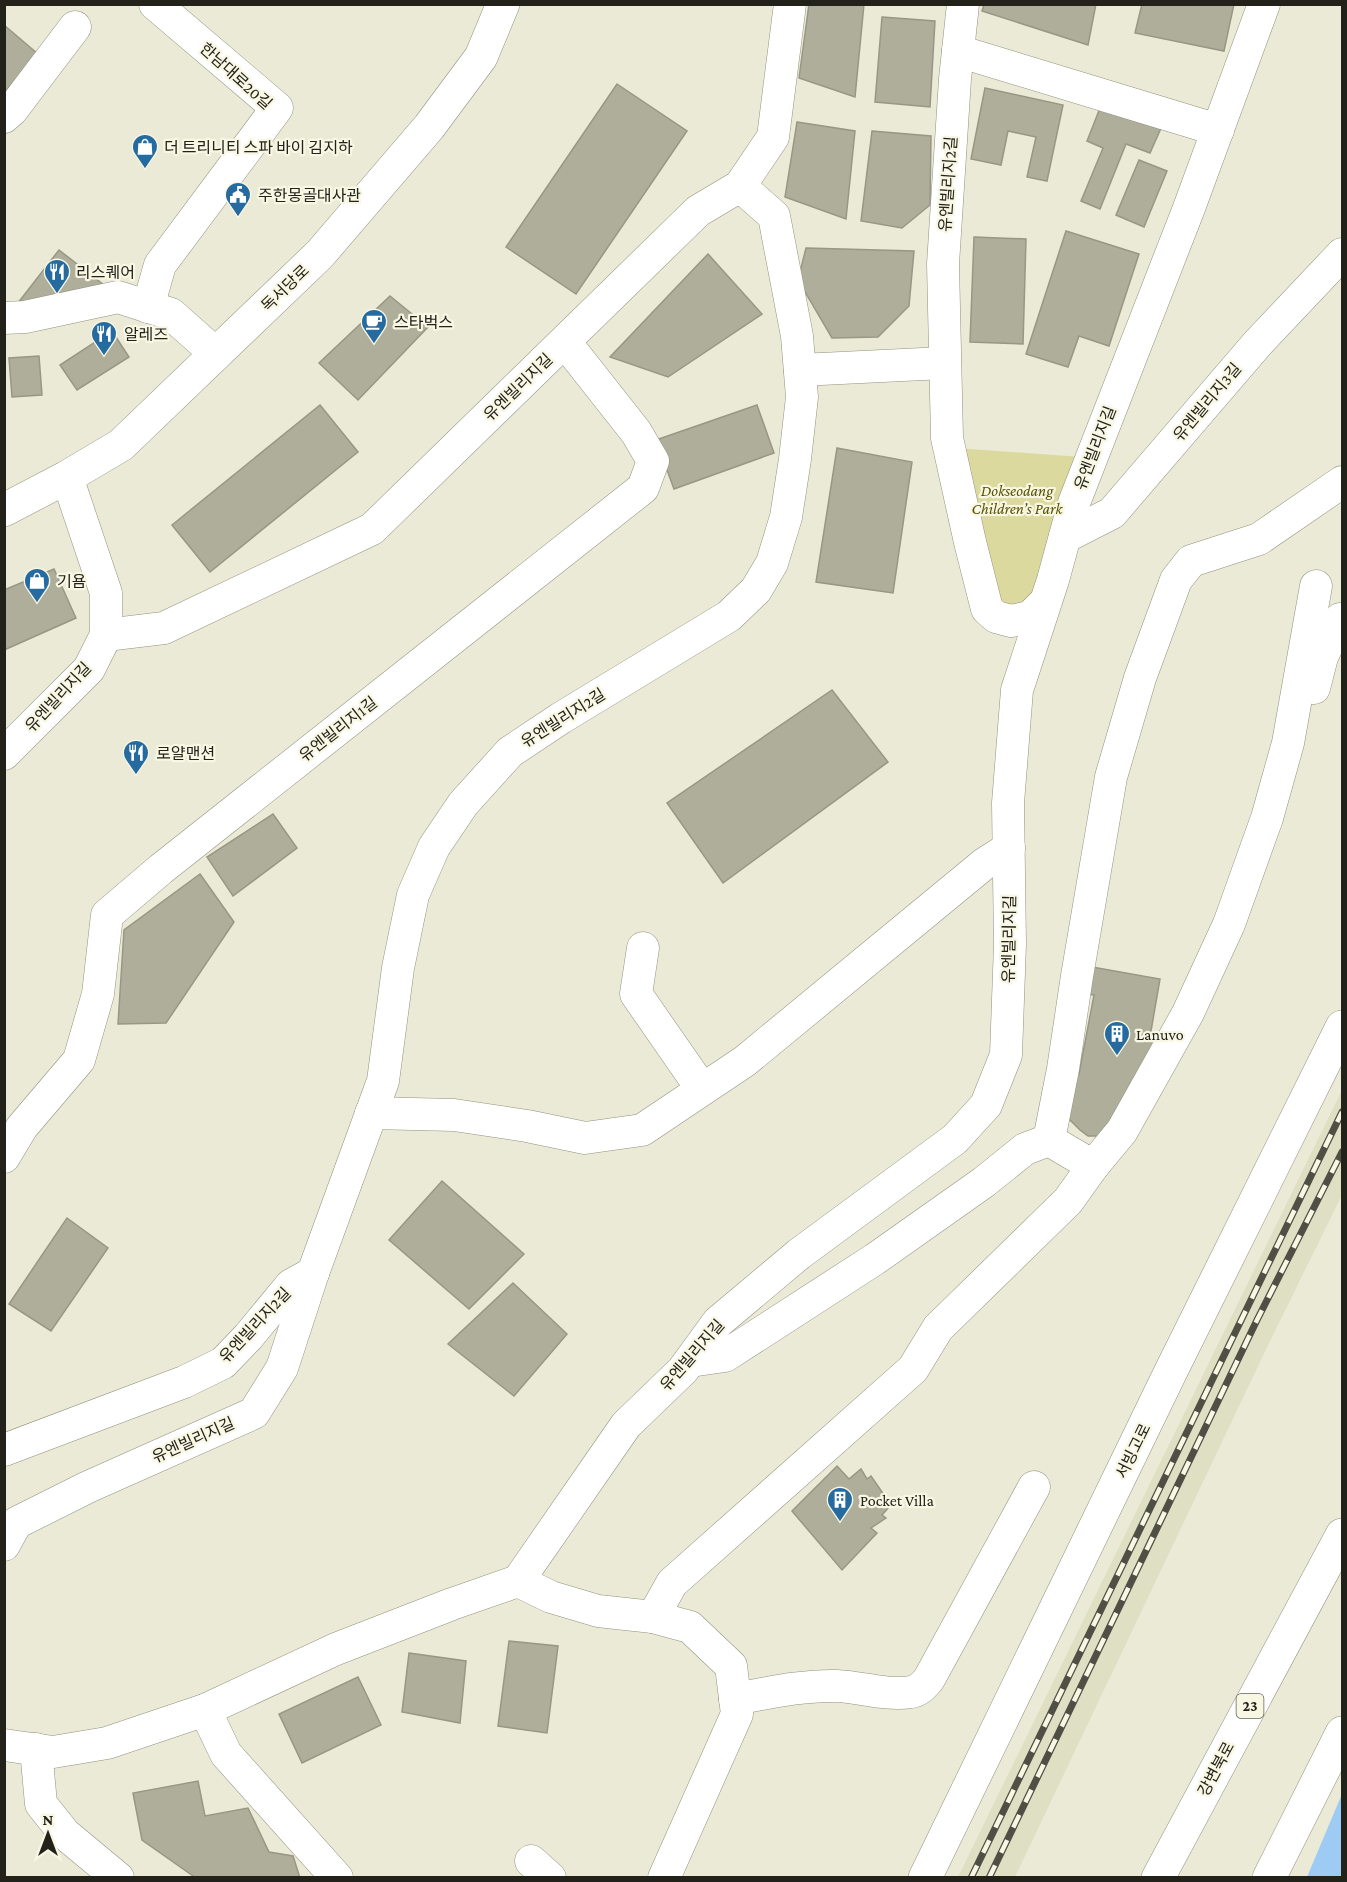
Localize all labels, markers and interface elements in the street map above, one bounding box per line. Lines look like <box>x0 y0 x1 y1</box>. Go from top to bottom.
street label: 한남대로20길 <box>197 39 275 113</box>
shop icon: 더 트리니티 스파 바이 김지하 <box>130 132 160 170</box>
street label: 유엔빌리지2길 <box>936 136 960 232</box>
place label: 더 트리니티 스파 바이 김지하 <box>164 139 353 156</box>
public building icon: 주한몽골대사관 <box>223 180 253 218</box>
place label: 주한몽골대사관 <box>258 187 361 204</box>
restaurant icon: 리스퀘어 <box>42 257 72 295</box>
street label: 독서당로 <box>258 261 312 315</box>
place label: 리스퀘어 <box>76 264 135 281</box>
cafe icon: 스타벅스 <box>359 307 389 345</box>
place label: 스타벅스 <box>394 314 453 331</box>
restaurant icon: 알레즈 <box>89 319 119 357</box>
place label: 알레즈 <box>124 326 168 343</box>
street label: 유엔빌리지길 <box>480 350 556 424</box>
street label: 유엔빌리지3길 <box>1170 360 1244 444</box>
street label: 유엔빌리지길 <box>1071 404 1119 492</box>
park label: Dokseodang Children’s Park <box>971 482 1064 517</box>
shop icon: 기욤 <box>22 566 52 604</box>
place label: 기욤 <box>57 573 86 590</box>
street label: 유엔빌리지길 <box>22 659 94 735</box>
street label: 유엔빌리지2길 <box>518 685 608 751</box>
street label: 유엔빌리지1길 <box>296 693 380 765</box>
restaurant icon: 로얄맨션 <box>121 738 151 776</box>
place label: 로얄맨션 <box>156 745 215 762</box>
street label: 유엔빌리지길 <box>1000 895 1018 983</box>
building icon: Lanuvo <box>1102 1019 1132 1057</box>
place label: Lanuvo <box>1136 1026 1184 1043</box>
street label: 유엔빌리지2길 <box>216 1284 294 1366</box>
street label: 유엔빌리지길 <box>657 1316 727 1394</box>
street label: 유엔빌리지길 <box>149 1414 237 1466</box>
street label: 서빙고로 <box>1112 1421 1154 1481</box>
building icon: Pocket Villa <box>825 1485 855 1523</box>
place label: Pocket Villa <box>860 1492 935 1509</box>
road number: 23 <box>1236 1694 1264 1718</box>
street label: 강변북로 <box>1195 1739 1237 1799</box>
north arrow <box>18 1804 78 1864</box>
text: N <box>43 1811 54 1828</box>

